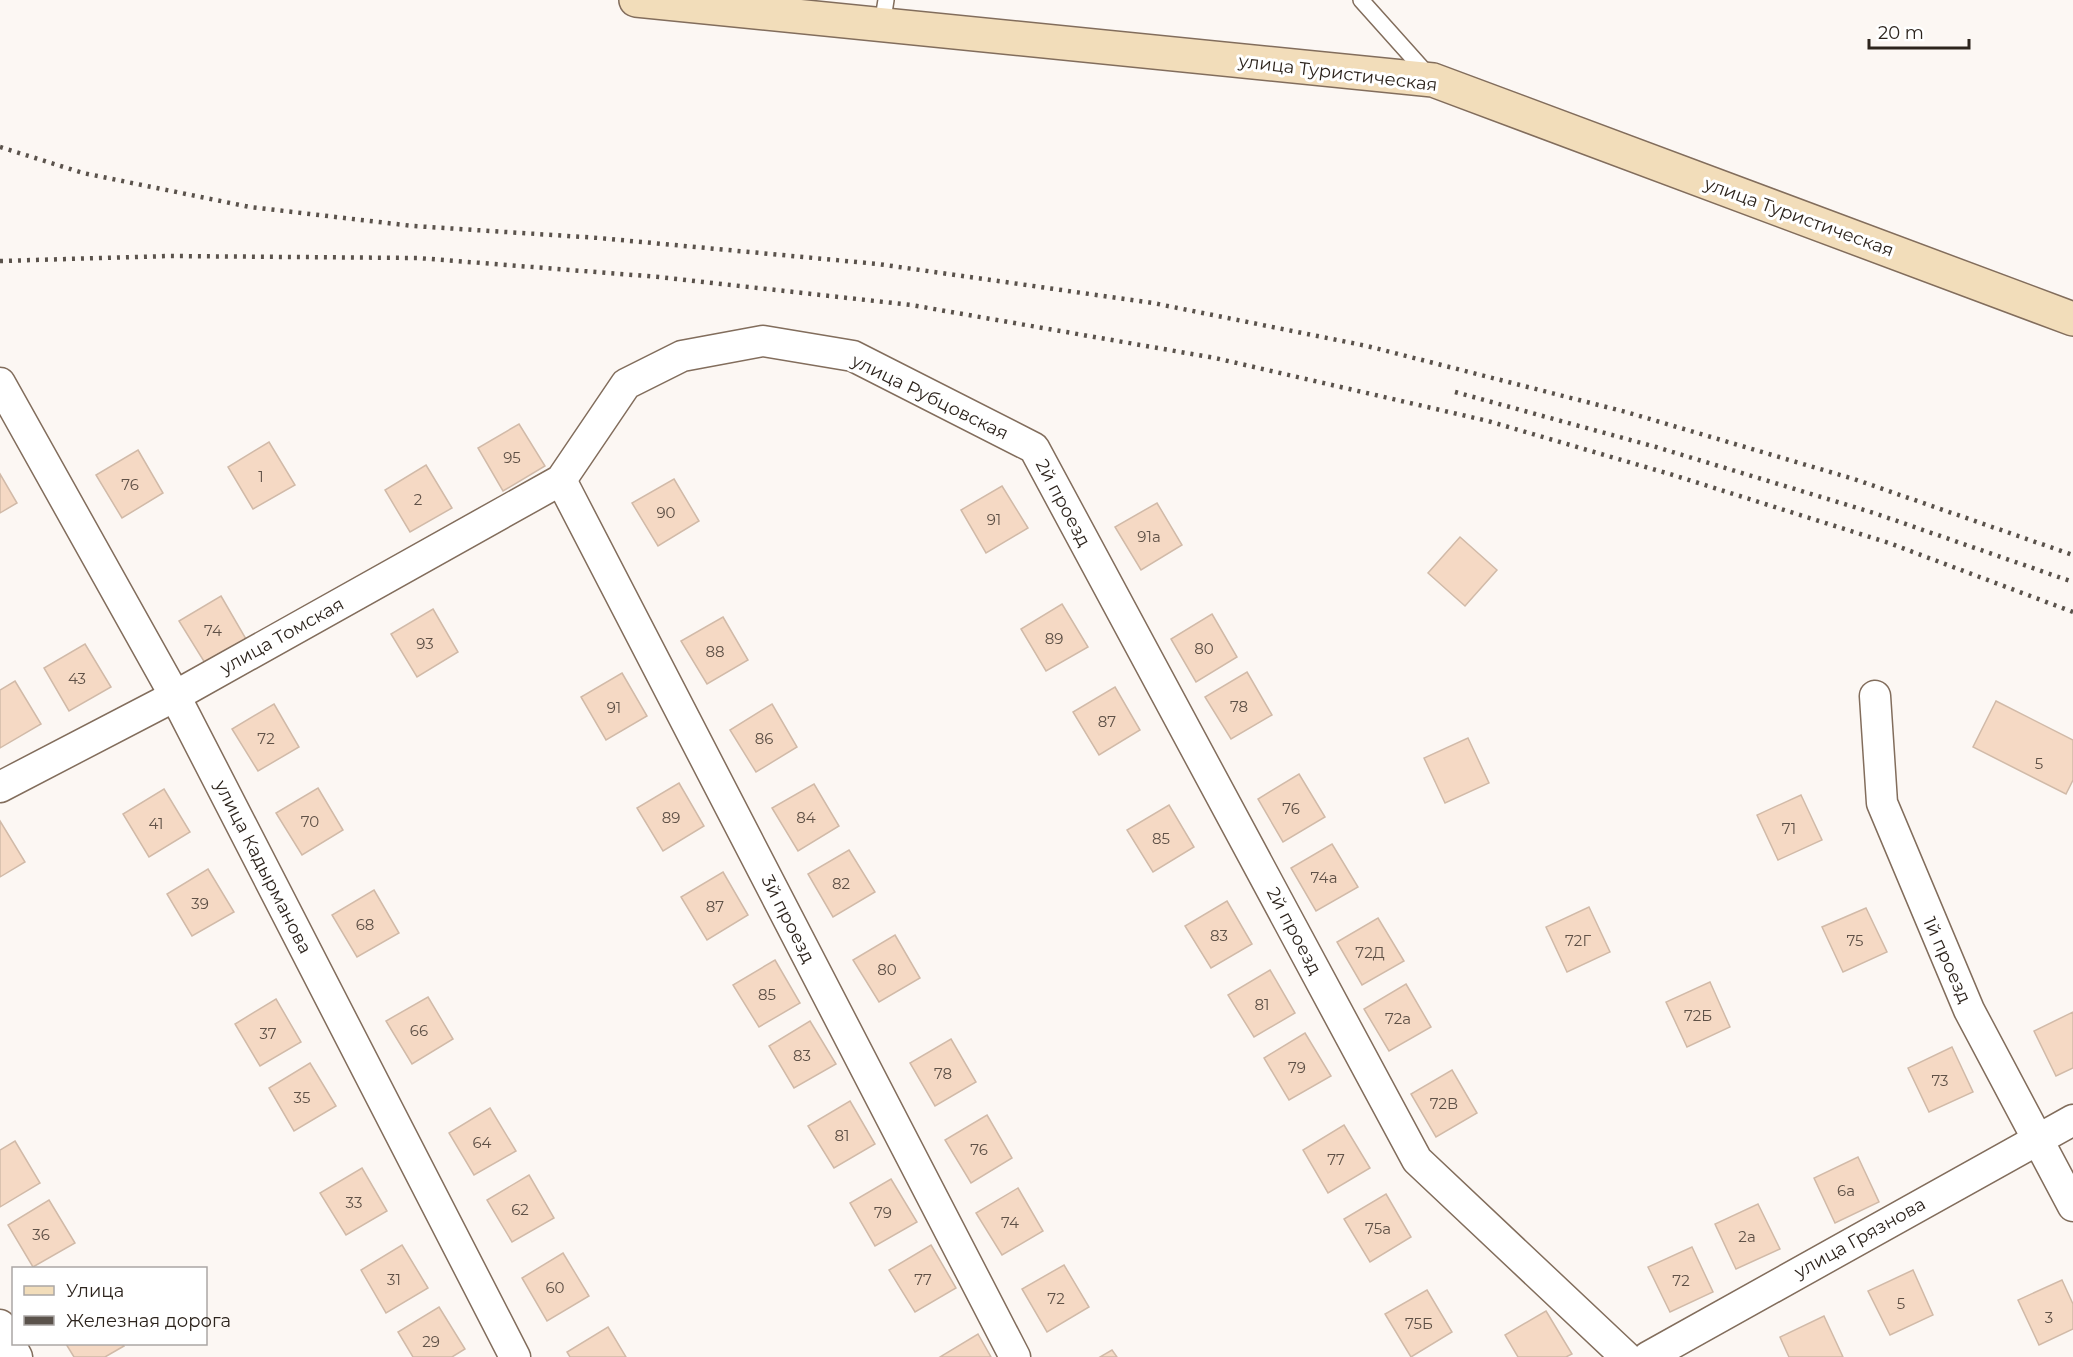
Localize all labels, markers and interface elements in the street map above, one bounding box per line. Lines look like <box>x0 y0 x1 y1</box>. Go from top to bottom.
scale bar <box>1869 12 1970 50</box>
text: 20 m <box>1878 22 1924 44</box>
street label: улица Туристическая <box>1236 50 1439 96</box>
street label: улица Туристическая <box>1700 172 1897 262</box>
street label: улица Рубцовская <box>847 349 1012 445</box>
house number: 95 <box>503 448 521 467</box>
street label: 2й проезд <box>1031 456 1095 551</box>
house number: 1 <box>258 467 264 486</box>
house number: 76 <box>121 475 139 494</box>
house number: 2 <box>414 490 422 509</box>
house number: 90 <box>656 503 676 522</box>
house number: 91 <box>987 510 1001 529</box>
house number: 91а <box>1137 527 1161 546</box>
street label: улица Томская <box>215 593 348 680</box>
house number: 74 <box>204 621 222 640</box>
house number: 89 <box>1045 629 1063 648</box>
house number: 93 <box>416 634 434 653</box>
house number: 80 <box>1194 639 1214 658</box>
house number: 88 <box>705 642 725 661</box>
house number: 43 <box>68 669 86 688</box>
house number: 78 <box>1230 697 1248 716</box>
house number: 91 <box>607 698 621 717</box>
house number: 87 <box>1098 712 1116 731</box>
house number: 72 <box>257 729 275 748</box>
house number: 86 <box>755 729 773 748</box>
house number: 5 <box>2035 754 2043 773</box>
street label: улица Кадырманова <box>209 776 316 957</box>
house number: 76 <box>1282 799 1300 818</box>
house number: 89 <box>662 808 680 827</box>
house number: 84 <box>796 808 816 827</box>
house number: 70 <box>301 812 319 831</box>
house number: 41 <box>149 814 163 833</box>
house number: 71 <box>1782 819 1796 838</box>
house number: 85 <box>1152 829 1170 848</box>
house number: 74а <box>1311 868 1337 887</box>
street label: 3й проезд <box>756 871 820 967</box>
house number: 82 <box>832 874 850 893</box>
street label: 2й проезд <box>1262 884 1326 979</box>
house number: 39 <box>191 894 209 913</box>
house number: 87 <box>706 897 724 916</box>
street label: 1й проезд <box>1918 914 1976 1007</box>
house number: 68 <box>356 915 374 934</box>
house number: 83 <box>1210 926 1228 945</box>
house number: 72Г <box>1565 931 1591 950</box>
house number: 75 <box>1846 931 1864 950</box>
house number: 72Д <box>1355 943 1385 962</box>
house number: 80 <box>877 960 897 979</box>
house number: 85 <box>758 985 776 1004</box>
house number: 81 <box>1255 995 1270 1014</box>
house number: 72Б <box>1684 1006 1712 1025</box>
house number: 72а <box>1385 1009 1411 1028</box>
house number: 66 <box>410 1021 428 1040</box>
house number: 37 <box>259 1024 277 1043</box>
house number: 83 <box>793 1046 811 1065</box>
house number: 79 <box>1288 1058 1306 1077</box>
house number: 78 <box>934 1064 952 1083</box>
house number: 73 <box>1931 1071 1949 1090</box>
house number: 35 <box>294 1088 310 1107</box>
house number: 72В <box>1430 1094 1458 1113</box>
house number: 81 <box>835 1126 850 1145</box>
house number: 64 <box>472 1133 492 1152</box>
house number: 76 <box>970 1140 988 1159</box>
house number: 77 <box>1327 1150 1345 1169</box>
house number: 6а <box>1837 1181 1855 1200</box>
house number: 33 <box>346 1193 362 1212</box>
street label: улица Грязнова <box>1790 1193 1929 1284</box>
house number: 62 <box>511 1200 529 1219</box>
house number: 79 <box>874 1203 892 1222</box>
house number: 74 <box>1001 1213 1019 1232</box>
house number: 75а <box>1365 1219 1391 1238</box>
house number: 36 <box>32 1225 50 1244</box>
house number: 2а <box>1738 1227 1756 1246</box>
legend <box>12 1267 207 1345</box>
house number: 31 <box>387 1270 401 1289</box>
house number: 77 <box>914 1270 932 1289</box>
house number: 72 <box>1672 1271 1690 1290</box>
house number: 60 <box>545 1278 565 1297</box>
text: Улица <box>66 1280 124 1302</box>
house number: 72 <box>1047 1289 1065 1308</box>
house number: 5 <box>1897 1294 1905 1313</box>
house number: 3 <box>2045 1308 2053 1327</box>
text: Железная дорога <box>66 1310 231 1332</box>
house number: 75Б <box>1405 1314 1433 1333</box>
house number: 29 <box>422 1332 440 1351</box>

